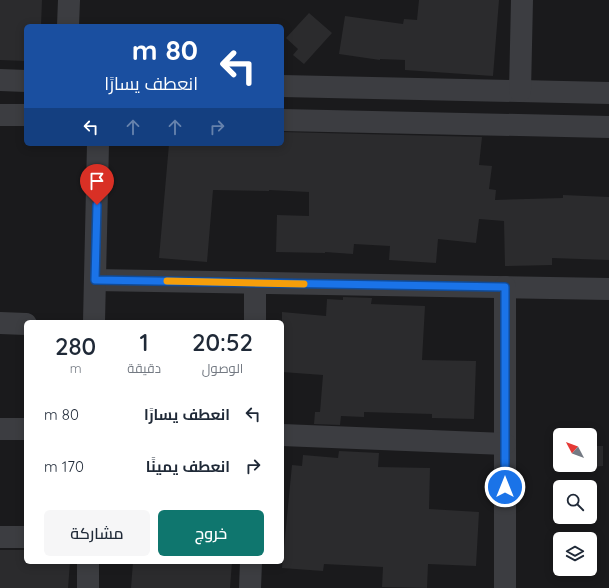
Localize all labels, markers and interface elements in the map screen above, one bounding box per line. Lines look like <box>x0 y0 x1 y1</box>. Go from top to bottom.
text: 80 m <box>132 32 198 67</box>
icon: left <box>212 40 264 92</box>
text: انعطف يسارًا <box>104 72 198 95</box>
icon: left <box>80 116 102 138</box>
icon: ahead <box>122 116 144 138</box>
icon: ahead <box>164 116 186 138</box>
icon: right <box>206 116 228 138</box>
pin <box>80 164 114 205</box>
icon: arrive <box>86 170 108 192</box>
text: 1 <box>139 327 149 357</box>
text: 20:52 <box>192 327 253 357</box>
text: 280 <box>55 331 96 361</box>
text: m <box>70 360 82 376</box>
text: دقيقة <box>127 360 161 376</box>
text: الوصول <box>202 360 243 376</box>
icon: left <box>242 403 264 425</box>
text: 80 m <box>44 405 79 424</box>
text: انعطف يسارًا <box>144 405 230 424</box>
north arrow <box>553 428 597 472</box>
map controls <box>553 428 597 576</box>
icon: right <box>242 455 264 477</box>
text: 170 m <box>44 457 84 476</box>
text: انعطف يمينًا <box>146 457 230 476</box>
position arrow <box>484 466 526 508</box>
button: search <box>553 480 597 524</box>
button: مشاركة <box>44 510 150 556</box>
button: خروج <box>158 510 264 556</box>
button: layers <box>553 532 597 576</box>

